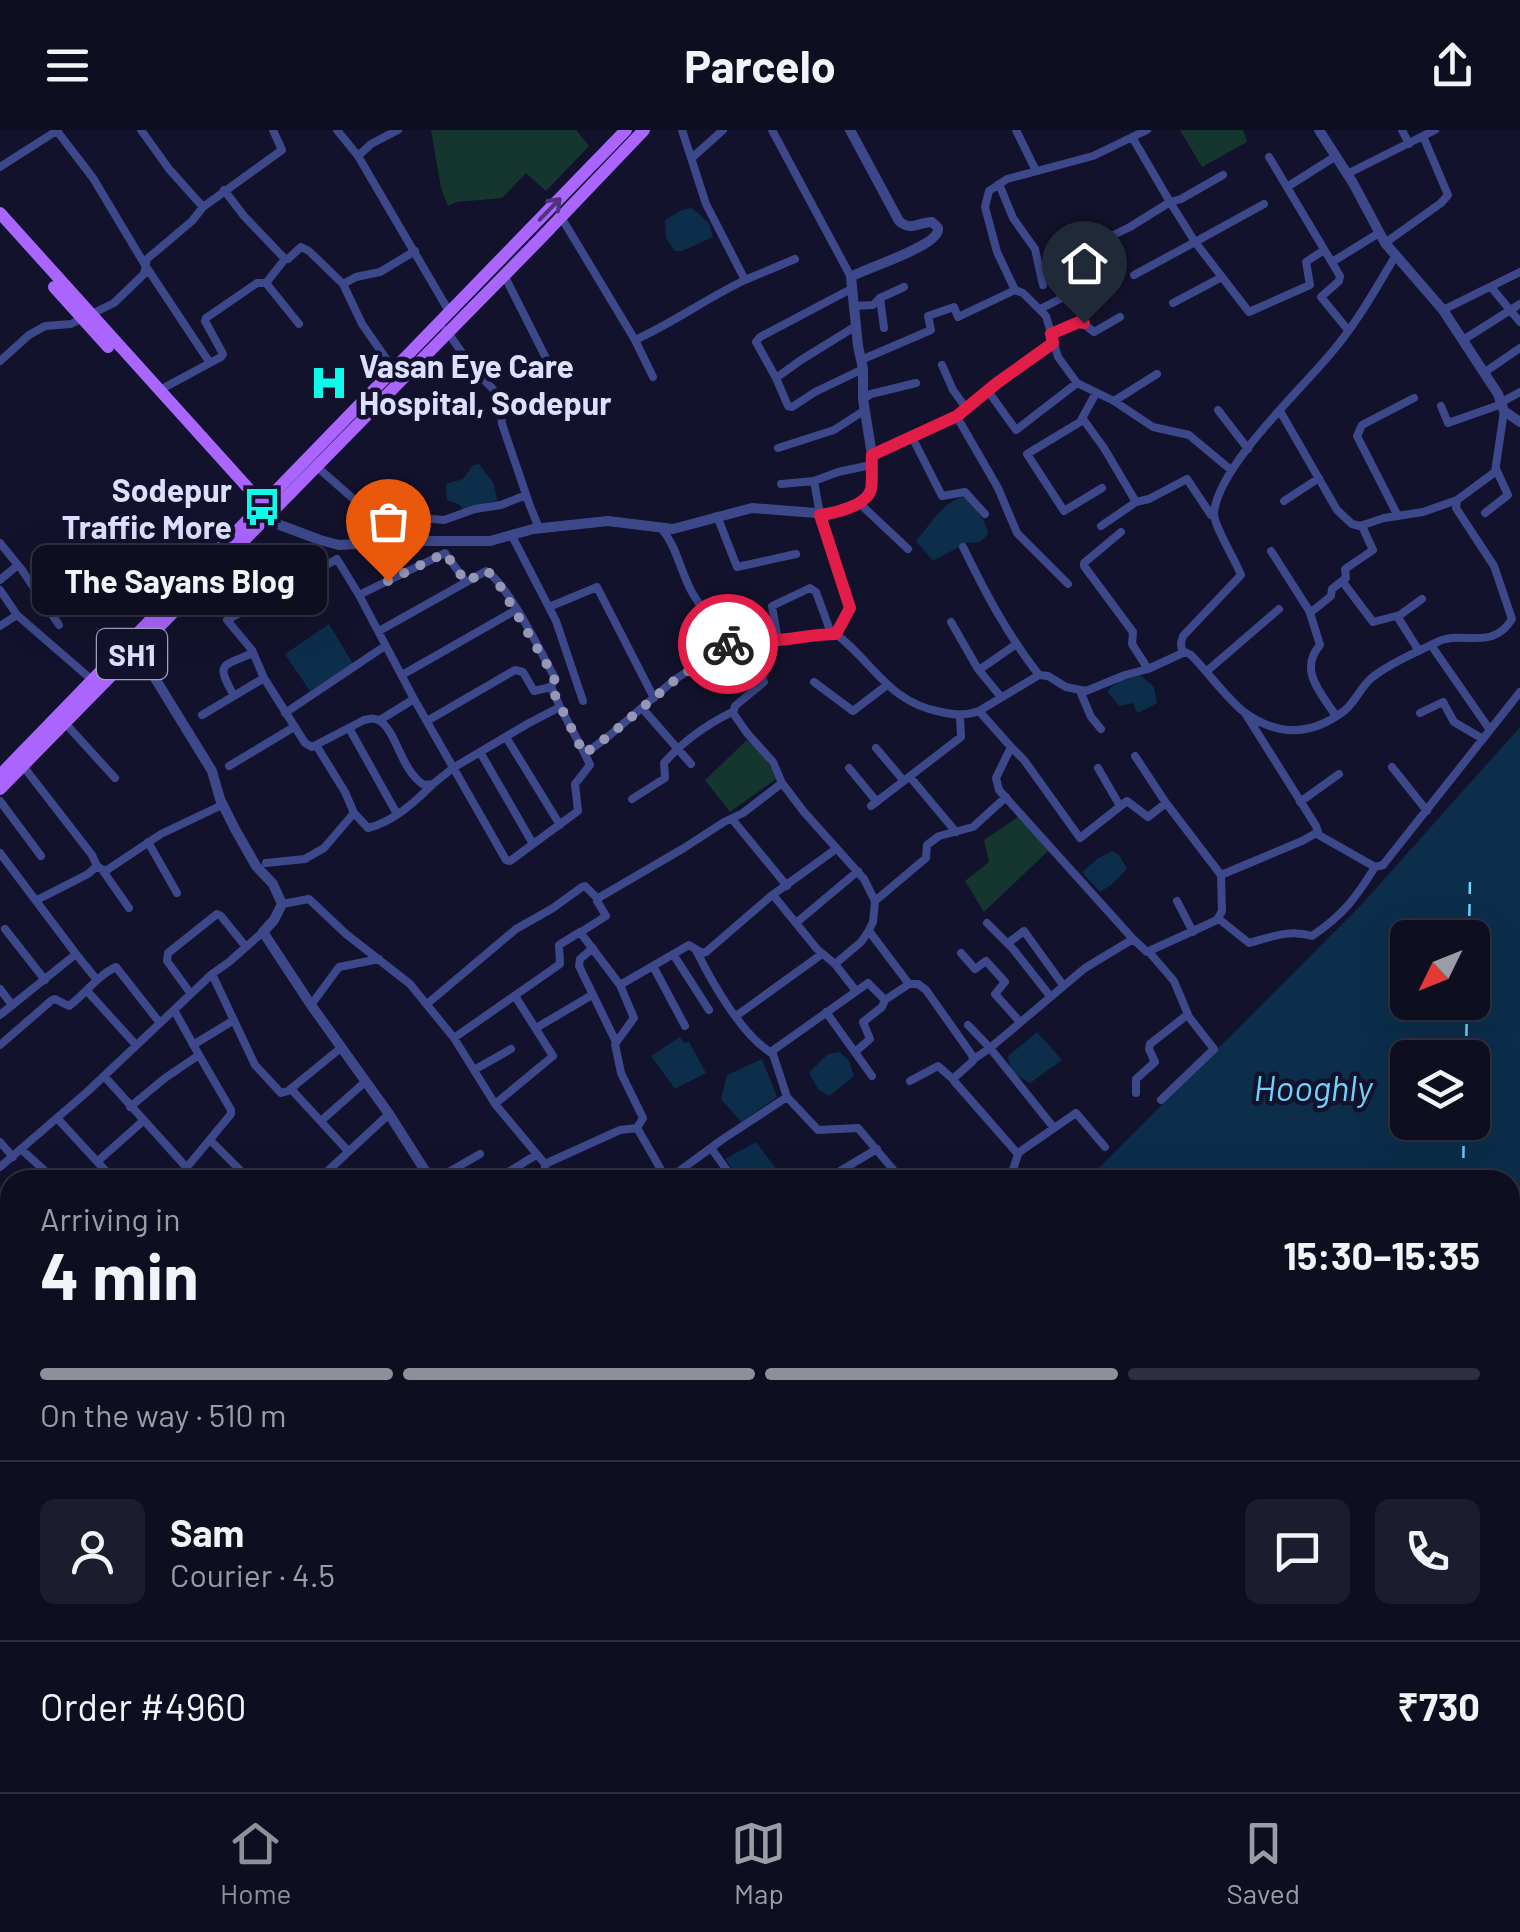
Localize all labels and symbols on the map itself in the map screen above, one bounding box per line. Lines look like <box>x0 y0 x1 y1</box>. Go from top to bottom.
one-way arrow <box>538 197 561 222</box>
pin <box>1042 221 1127 324</box>
place label: Vasan Eye Care Hospital, Sodepur <box>359 346 611 421</box>
hospital icon: Vasan Eye Care Hospital, Sodepur <box>308 362 350 404</box>
place label: Sodepur Traffic More <box>62 470 232 545</box>
pin <box>346 479 431 582</box>
bus stop icon: Sodepur Traffic More <box>241 486 283 528</box>
callout: The Sayans Blog <box>33 546 328 616</box>
courier <box>678 594 778 694</box>
road number: SH1 <box>97 629 167 679</box>
north arrow <box>1390 920 1490 1020</box>
water label: Hooghly <box>1253 1066 1374 1108</box>

